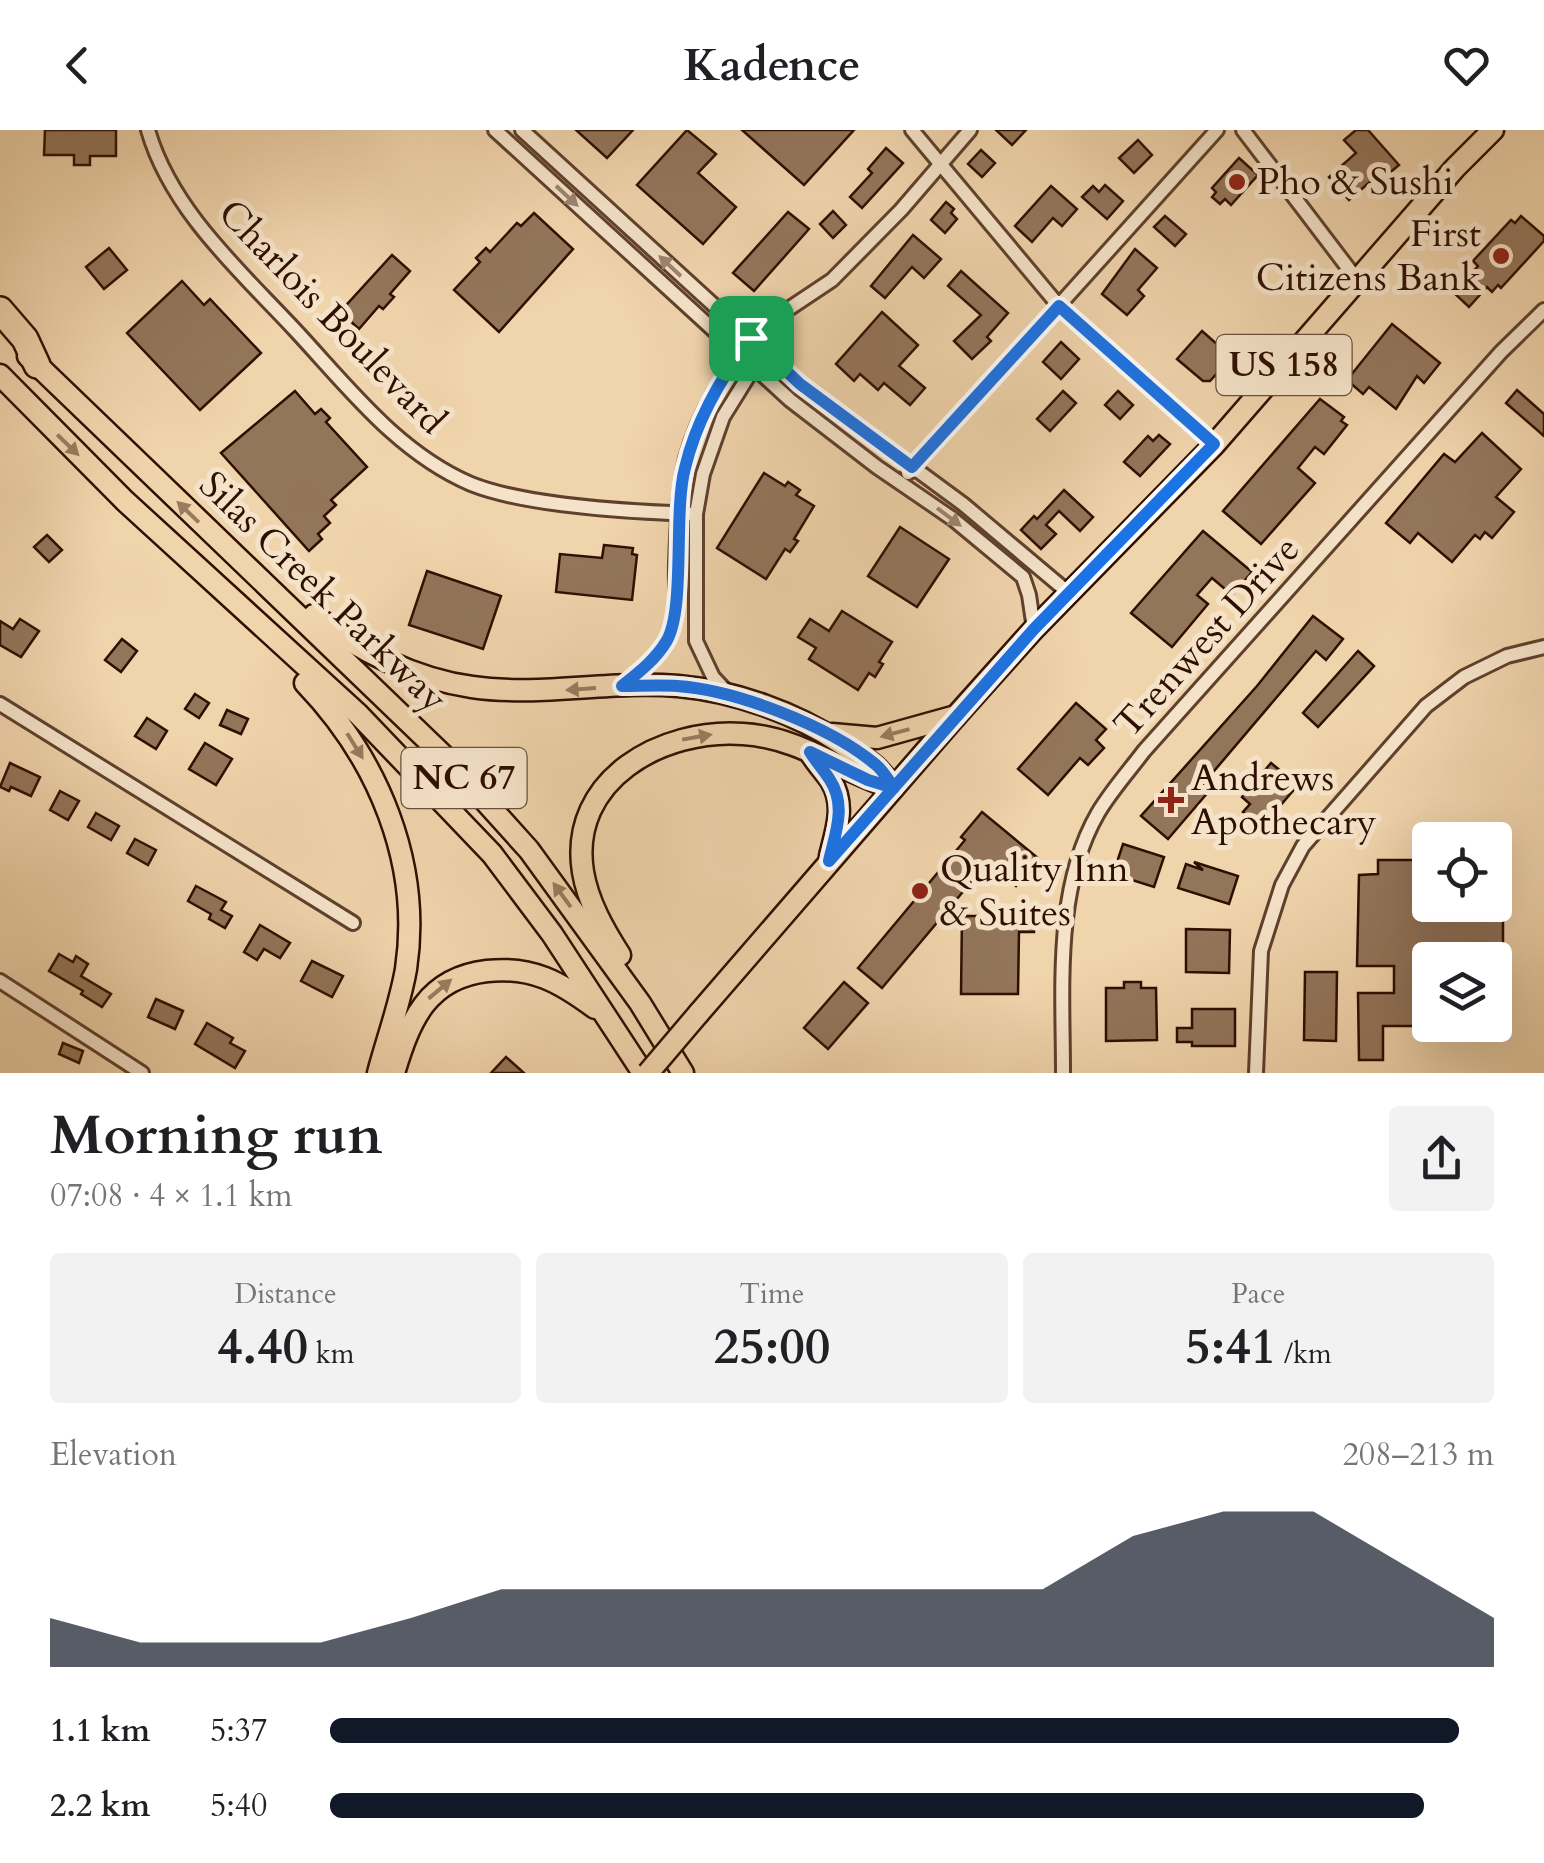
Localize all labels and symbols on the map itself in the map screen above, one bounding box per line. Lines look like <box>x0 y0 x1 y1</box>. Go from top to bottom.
place label: Pho & Sushi <box>1257 156 1454 208</box>
marker: Pho & Sushi <box>1226 171 1248 193</box>
one-way arrow <box>555 184 579 207</box>
street label: Charlois Boulevard <box>206 188 458 446</box>
place label: First Citizens Bank <box>1256 208 1482 304</box>
marker: First Citizens Bank <box>1490 245 1512 267</box>
one-way arrow <box>658 256 683 278</box>
pin <box>709 296 794 381</box>
road number: US 158 <box>1216 335 1352 395</box>
one-way arrow <box>55 433 79 456</box>
street label: Silas Creek Parkway <box>187 460 459 724</box>
one-way arrow <box>176 500 200 523</box>
one-way arrow <box>936 506 962 526</box>
street label: Trenwest Drive <box>1102 525 1312 749</box>
one-way arrow <box>565 681 597 697</box>
one-way arrow <box>879 726 910 742</box>
one-way arrow <box>682 729 713 744</box>
one-way arrow <box>346 732 363 760</box>
road number: NC 67 <box>402 748 526 808</box>
place label: Andrews Apothecary <box>1191 752 1377 848</box>
marker: Andrews Apothecary <box>1160 789 1182 811</box>
place label: Quality Inn & Suites <box>940 843 1129 939</box>
marker: Quality Inn & Suites <box>909 880 931 902</box>
one-way arrow <box>553 882 573 909</box>
one-way arrow <box>427 979 452 1001</box>

